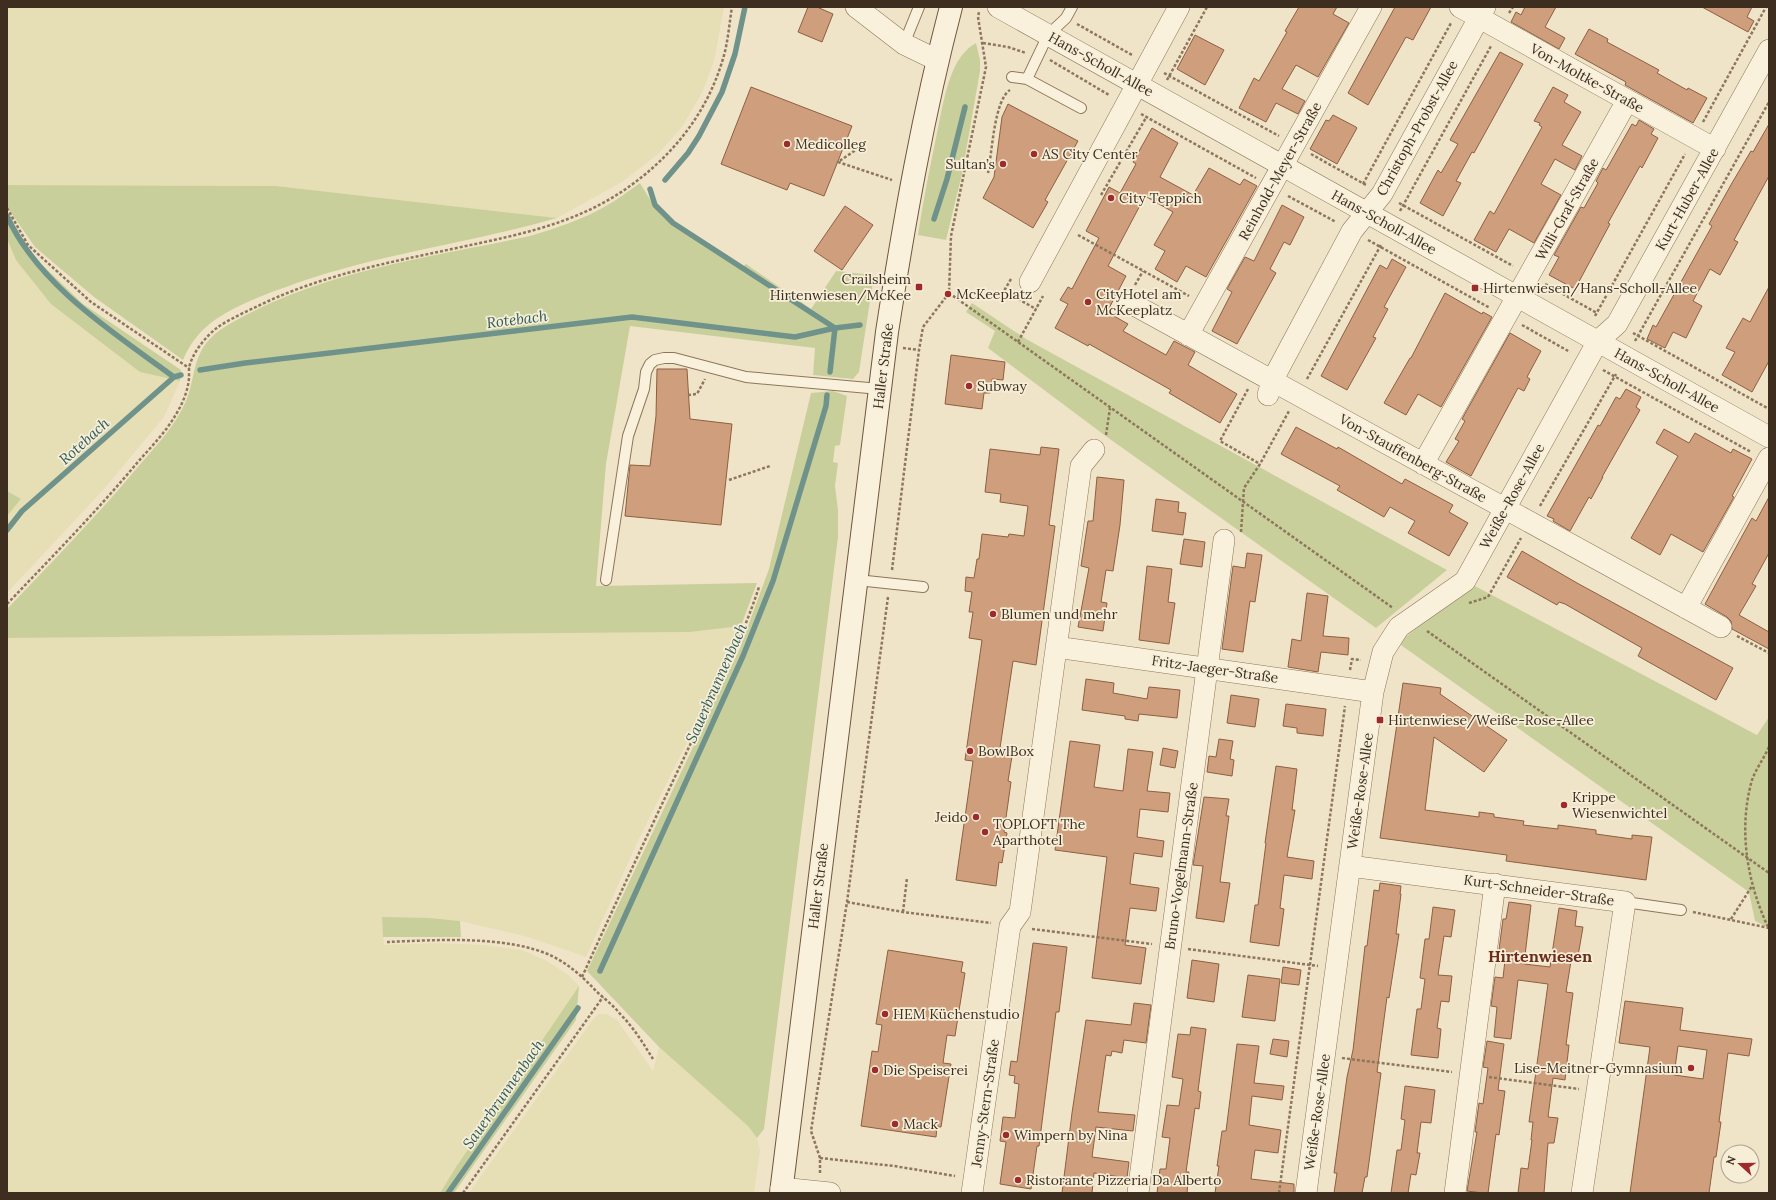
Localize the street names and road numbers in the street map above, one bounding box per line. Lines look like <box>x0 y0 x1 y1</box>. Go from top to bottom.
street label: Hans-Scholl-Allee <box>1045 28 1157 101</box>
street label: Von-Moltke-Straße <box>1526 39 1647 117</box>
street label: Christoph-Probst-Allee <box>1372 57 1462 199</box>
street label: Reinhold-Meyer-Straße <box>1234 98 1326 243</box>
street label: Kurt-Huber-Allee <box>1651 144 1723 254</box>
street label: Willi-Graf-Straße <box>1531 154 1603 264</box>
street label: Hans-Scholl-Allee <box>1328 186 1440 259</box>
street label: Haller Straße <box>869 322 897 410</box>
street label: Hans-Scholl-Allee <box>1611 344 1723 417</box>
street label: Von-Stauffenberg-Straße <box>1335 409 1490 506</box>
street label: Weiße-Rose-Allee <box>1476 440 1549 552</box>
street label: Fritz-Jaeger-Straße <box>1150 651 1280 687</box>
street label: Weiße-Rose-Allee <box>1343 731 1377 851</box>
street label: Bruno-Vogelmann-Straße <box>1160 781 1202 951</box>
street label: Haller Straße <box>804 842 832 930</box>
street label: Kurt-Schneider-Straße <box>1462 871 1616 910</box>
street label: Jenny-Stern-Straße <box>967 1037 1003 1169</box>
street label: Weiße-Rose-Allee <box>1300 1052 1334 1172</box>

